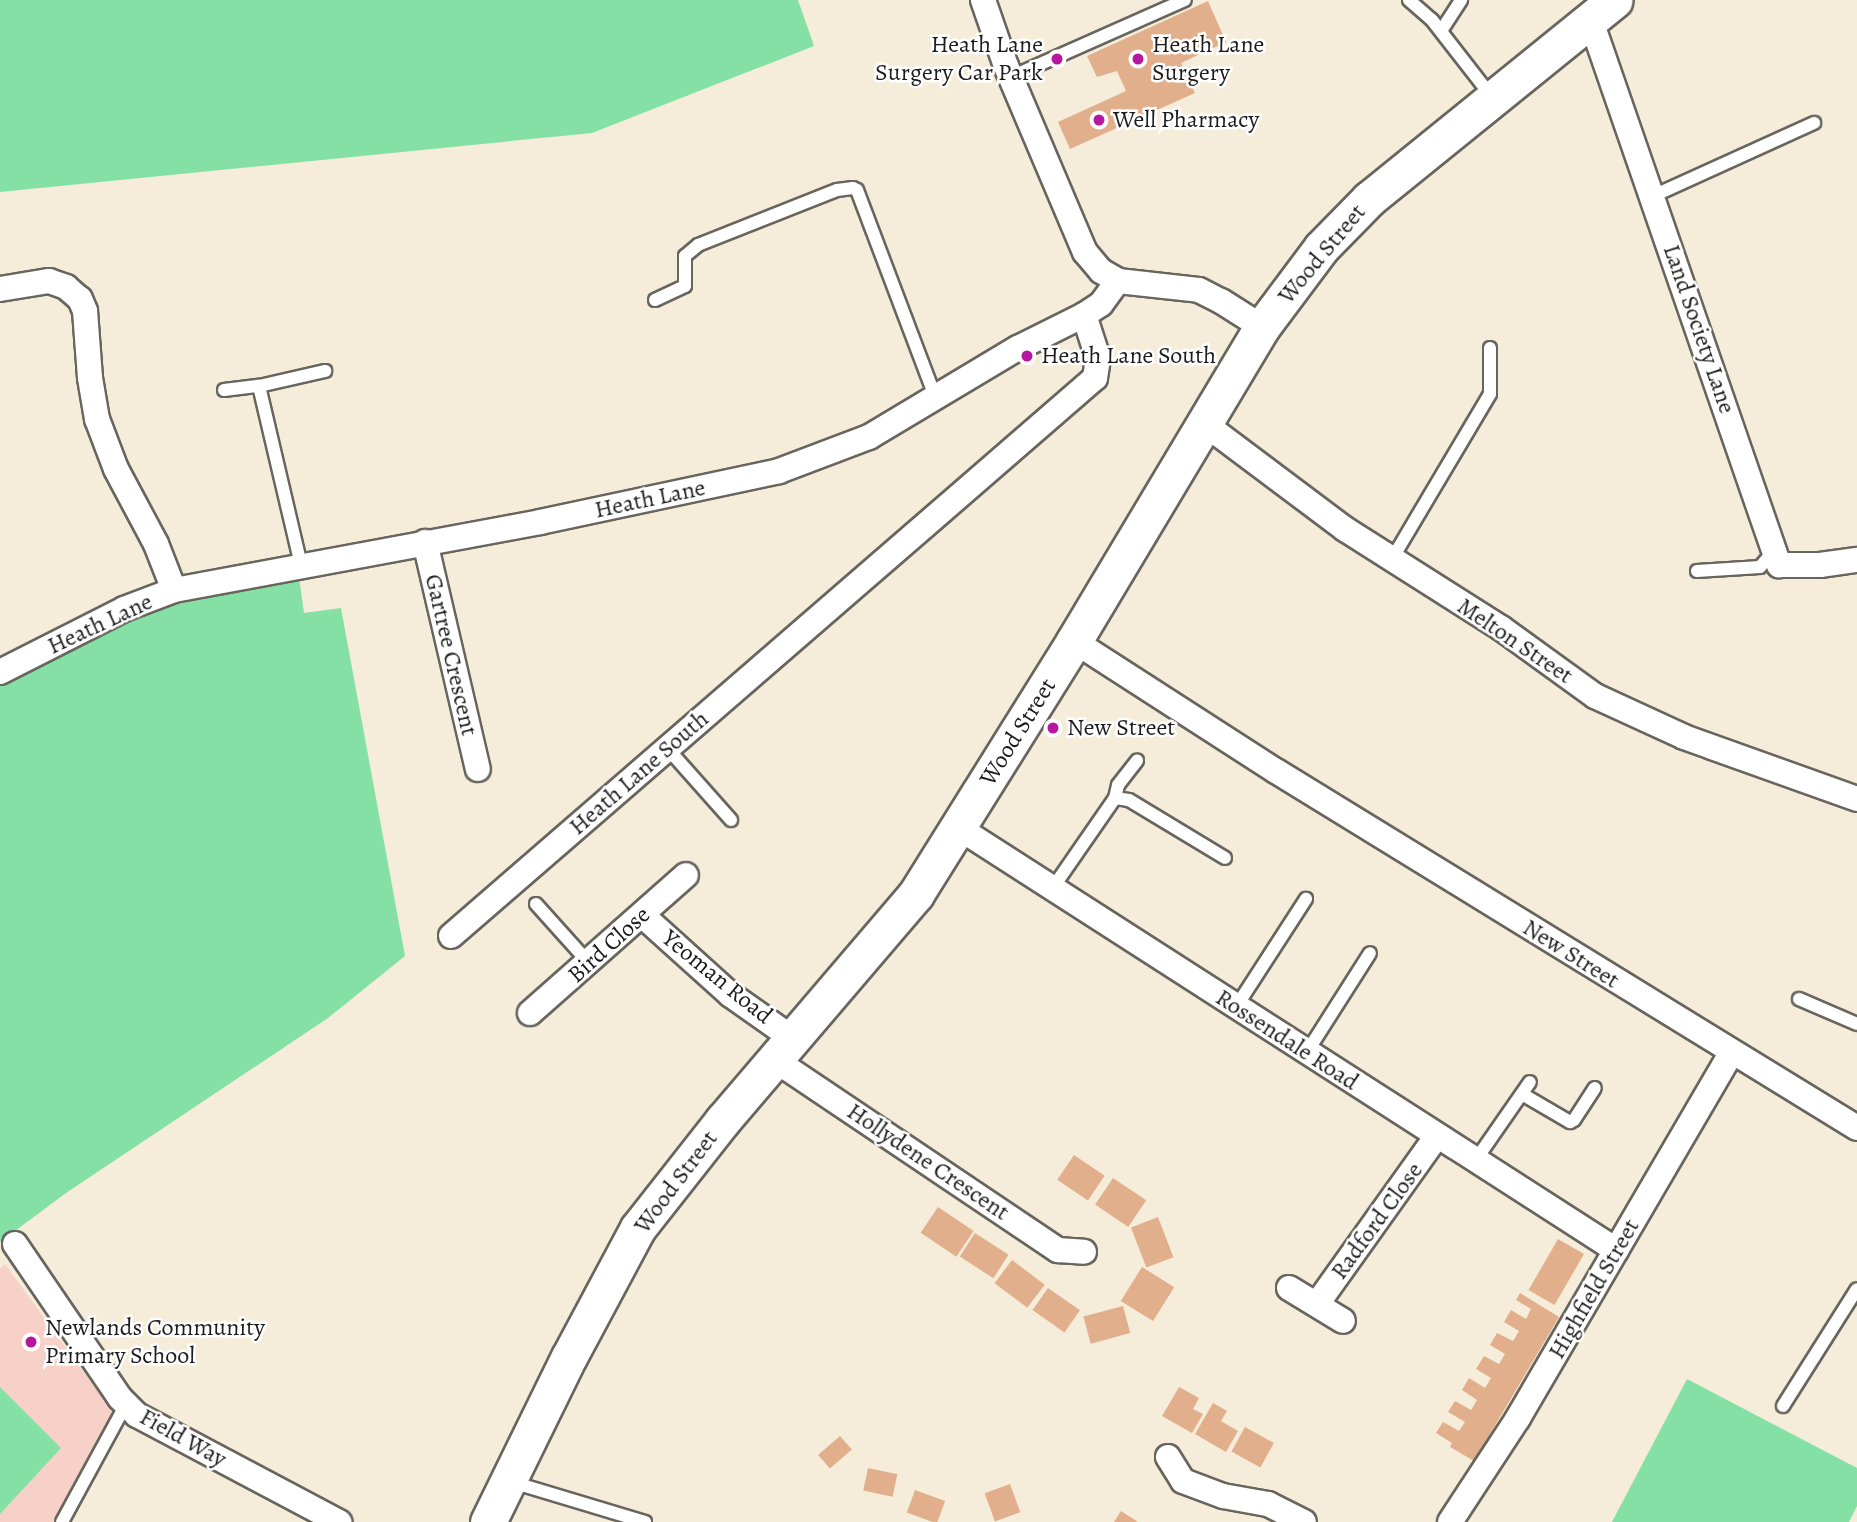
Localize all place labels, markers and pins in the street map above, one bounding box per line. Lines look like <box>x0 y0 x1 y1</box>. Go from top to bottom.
place label: Heath Lane Surgery Car Park <box>875 31 1043 87</box>
place label: Heath Lane Surgery <box>1152 31 1264 87</box>
marker: Heath Lane Surgery Car Park <box>1049 51 1065 67</box>
marker: Heath Lane Surgery <box>1130 51 1146 67</box>
place label: Well Pharmacy <box>1113 106 1259 134</box>
marker: Well Pharmacy <box>1091 112 1107 128</box>
place label: Heath Lane South <box>1041 342 1216 370</box>
marker: Heath Lane South <box>1019 348 1035 364</box>
place label: New Street <box>1067 714 1175 742</box>
marker: New Street <box>1045 720 1061 736</box>
place label: Newlands Community Primary School <box>45 1314 265 1370</box>
marker: Newlands Community Primary School <box>23 1334 39 1350</box>

